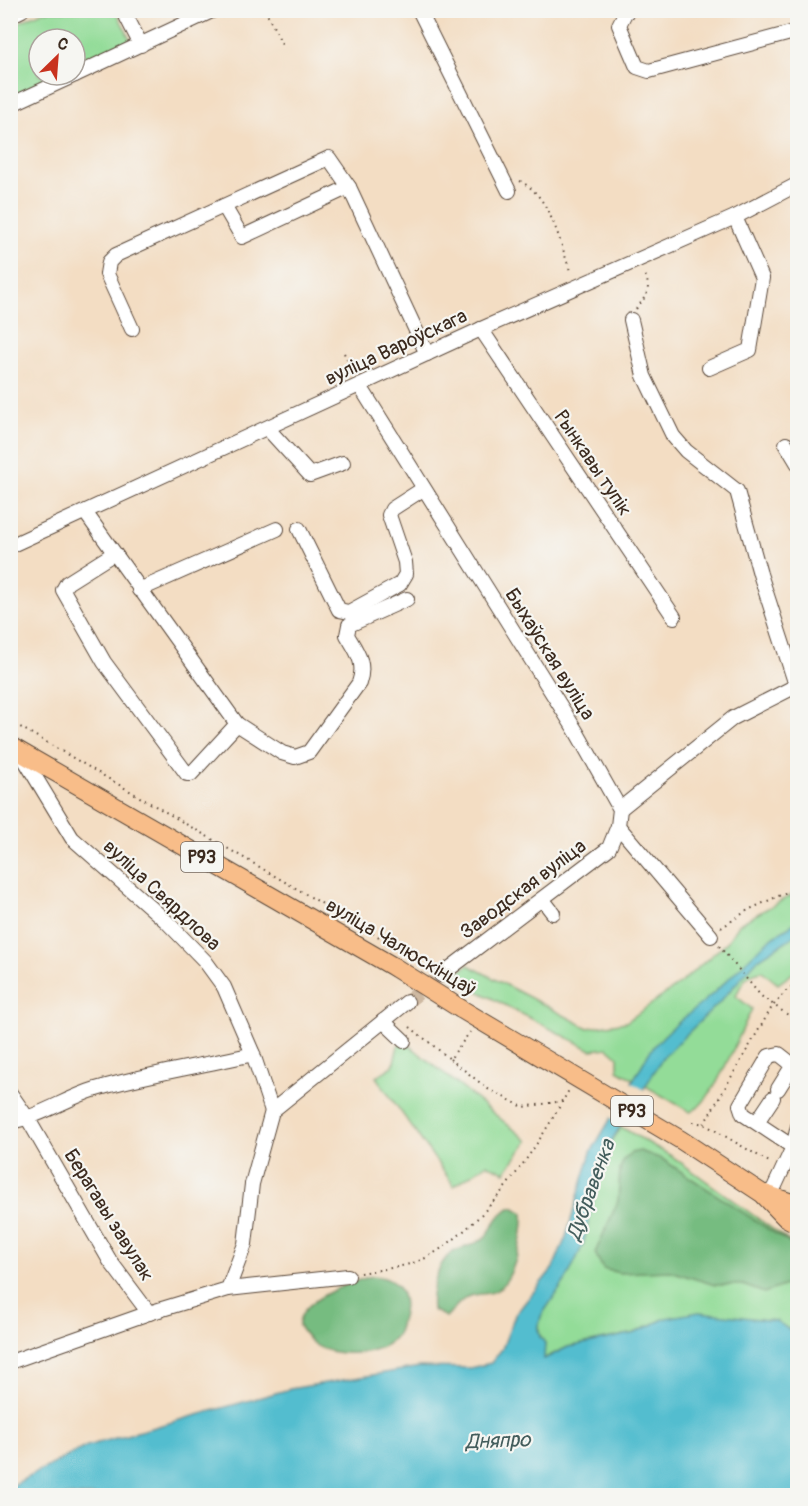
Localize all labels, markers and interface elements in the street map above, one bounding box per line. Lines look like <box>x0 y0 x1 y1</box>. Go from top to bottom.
north arrow <box>27 27 87 87</box>
text: С <box>54 33 72 56</box>
street label: вуліца Вароўскага <box>321 303 471 391</box>
street label: Рынкавы тупік <box>549 405 637 521</box>
street label: Быхаўская вуліца <box>499 584 601 724</box>
street label: Заводская вуліца <box>455 833 591 945</box>
street label: вуліца Свярдлова <box>98 834 226 956</box>
road number: Р93 <box>181 842 223 872</box>
street label: вуліца Чалюскінцаў <box>321 892 481 1002</box>
road number: Р93 <box>611 1096 653 1126</box>
water label: Дубравенка <box>560 1135 622 1245</box>
street label: Берагавы завулак <box>58 1144 160 1286</box>
water label: Дняпро <box>464 1426 533 1456</box>

